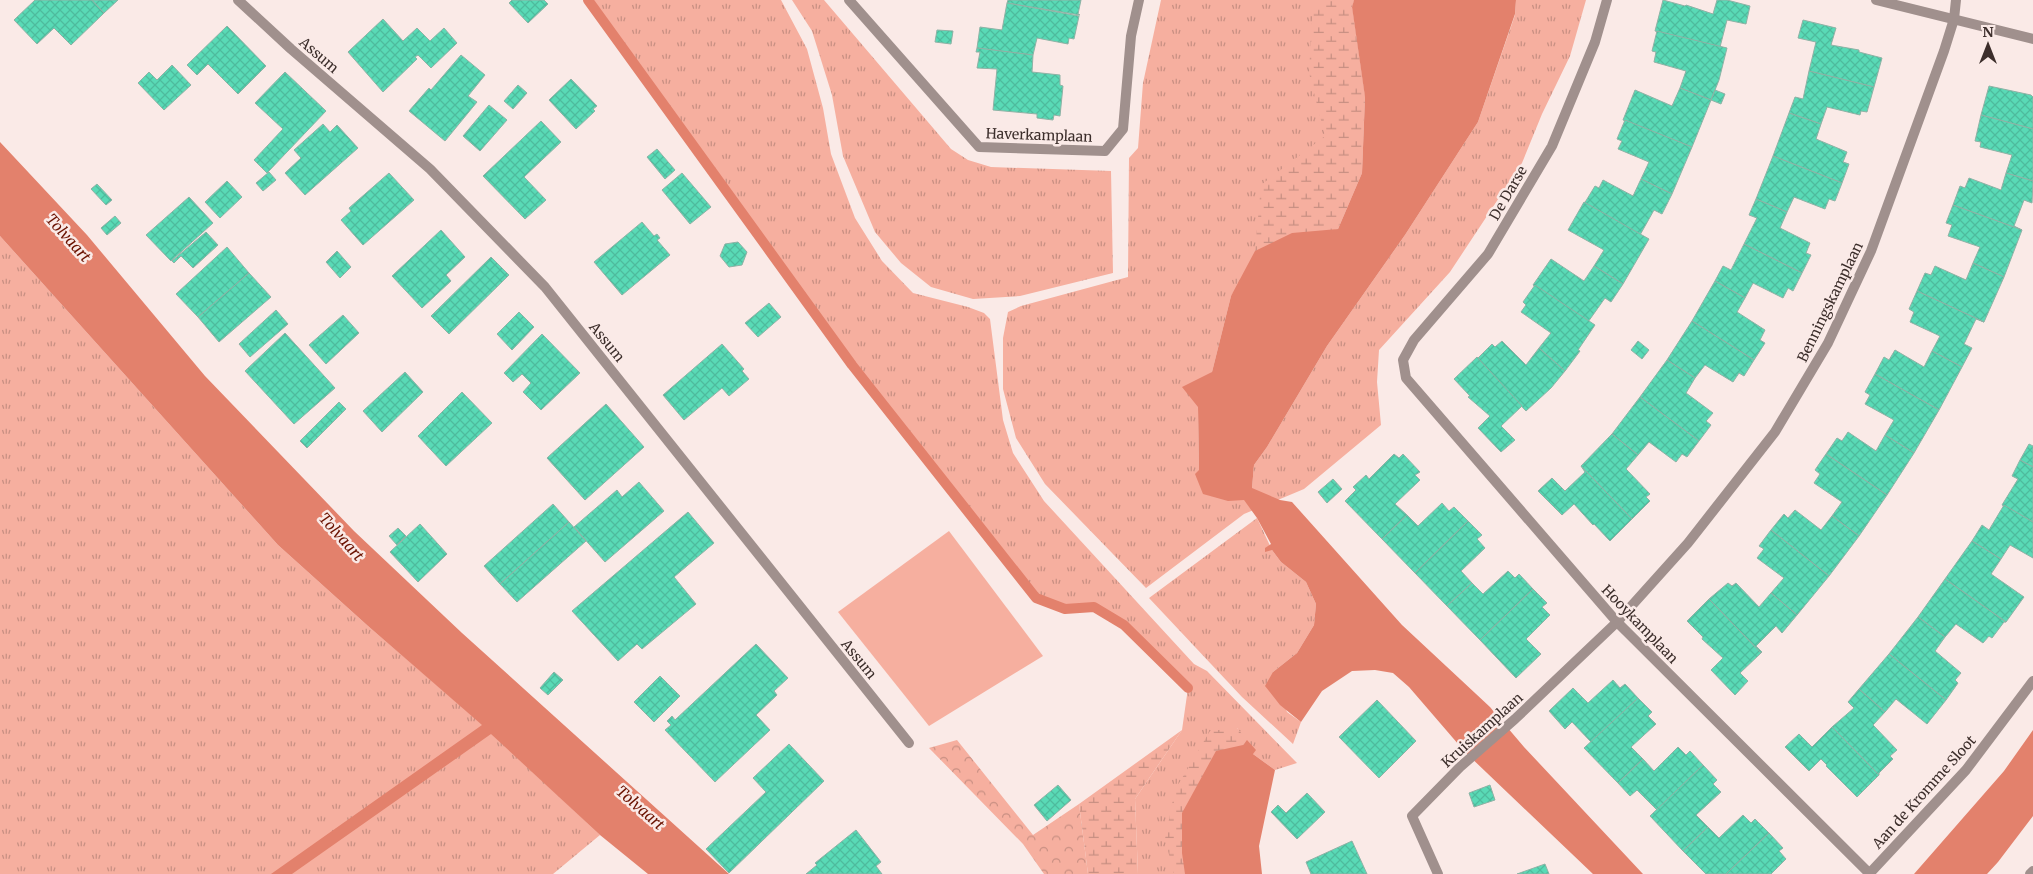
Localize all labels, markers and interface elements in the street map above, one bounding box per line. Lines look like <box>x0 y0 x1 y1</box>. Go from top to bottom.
north arrow <box>1963 20 2013 70</box>
text: N <box>1982 23 1994 41</box>
street label: Assum <box>295 32 342 77</box>
street label: Haverkamplaan <box>985 124 1093 146</box>
street label: De Darse <box>1485 163 1531 223</box>
water label: Tolvaart <box>42 210 95 266</box>
street label: Benningskamplaan <box>1793 239 1867 365</box>
street label: Assum <box>585 318 629 366</box>
water label: Tolvaart <box>315 509 368 565</box>
street label: Hooykamplaan <box>1598 581 1682 667</box>
street label: Assum <box>837 635 881 683</box>
street label: Kruiskamplaan <box>1438 689 1526 771</box>
street label: Aan de Kromme Sloot <box>1868 731 1980 853</box>
water label: Tolvaart <box>612 781 669 834</box>

